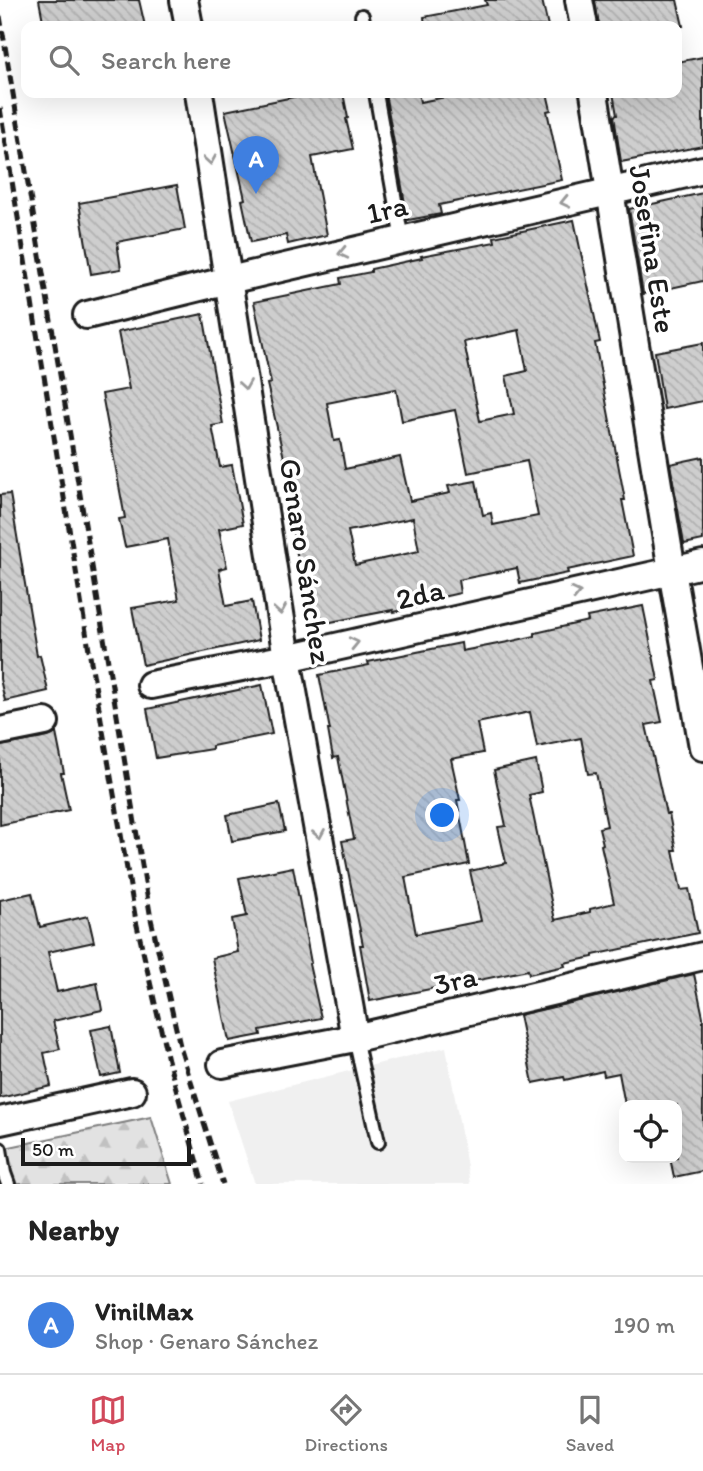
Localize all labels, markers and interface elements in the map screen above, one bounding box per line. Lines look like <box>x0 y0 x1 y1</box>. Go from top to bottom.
search box <box>21 21 682 98</box>
icon: search <box>45 41 83 79</box>
text: Search here <box>101 44 231 76</box>
pin: A <box>233 136 279 194</box>
one-way arrow <box>202 154 217 166</box>
street label: Josefina Este <box>621 162 685 336</box>
street label: 1ra <box>363 186 412 232</box>
one-way arrow <box>559 194 571 208</box>
one-way arrow <box>337 245 349 260</box>
one-way arrow <box>237 379 252 391</box>
street label: Genaro Sánchez <box>272 456 340 666</box>
street label: 2da <box>392 570 448 617</box>
one-way arrow <box>570 586 582 601</box>
one-way arrow <box>272 604 287 616</box>
one-way arrow <box>348 637 360 651</box>
your location <box>425 798 459 832</box>
one-way arrow <box>310 828 325 840</box>
street label: 3ra <box>429 957 481 1003</box>
map controls <box>619 1100 682 1163</box>
button: locate <box>619 1100 682 1163</box>
scale bar <box>21 1135 191 1167</box>
text: 50 m <box>32 1138 74 1161</box>
text: Nearby <box>28 1211 119 1248</box>
text: VinilMax <box>95 1295 193 1327</box>
text: A <box>44 1311 58 1339</box>
text: 190 m <box>614 1311 675 1339</box>
text: Shop · Genaro Sánchez <box>95 1327 318 1355</box>
tab: Map <box>89 1391 127 1456</box>
tab: Directions <box>304 1391 388 1456</box>
tab: Saved <box>566 1391 614 1456</box>

